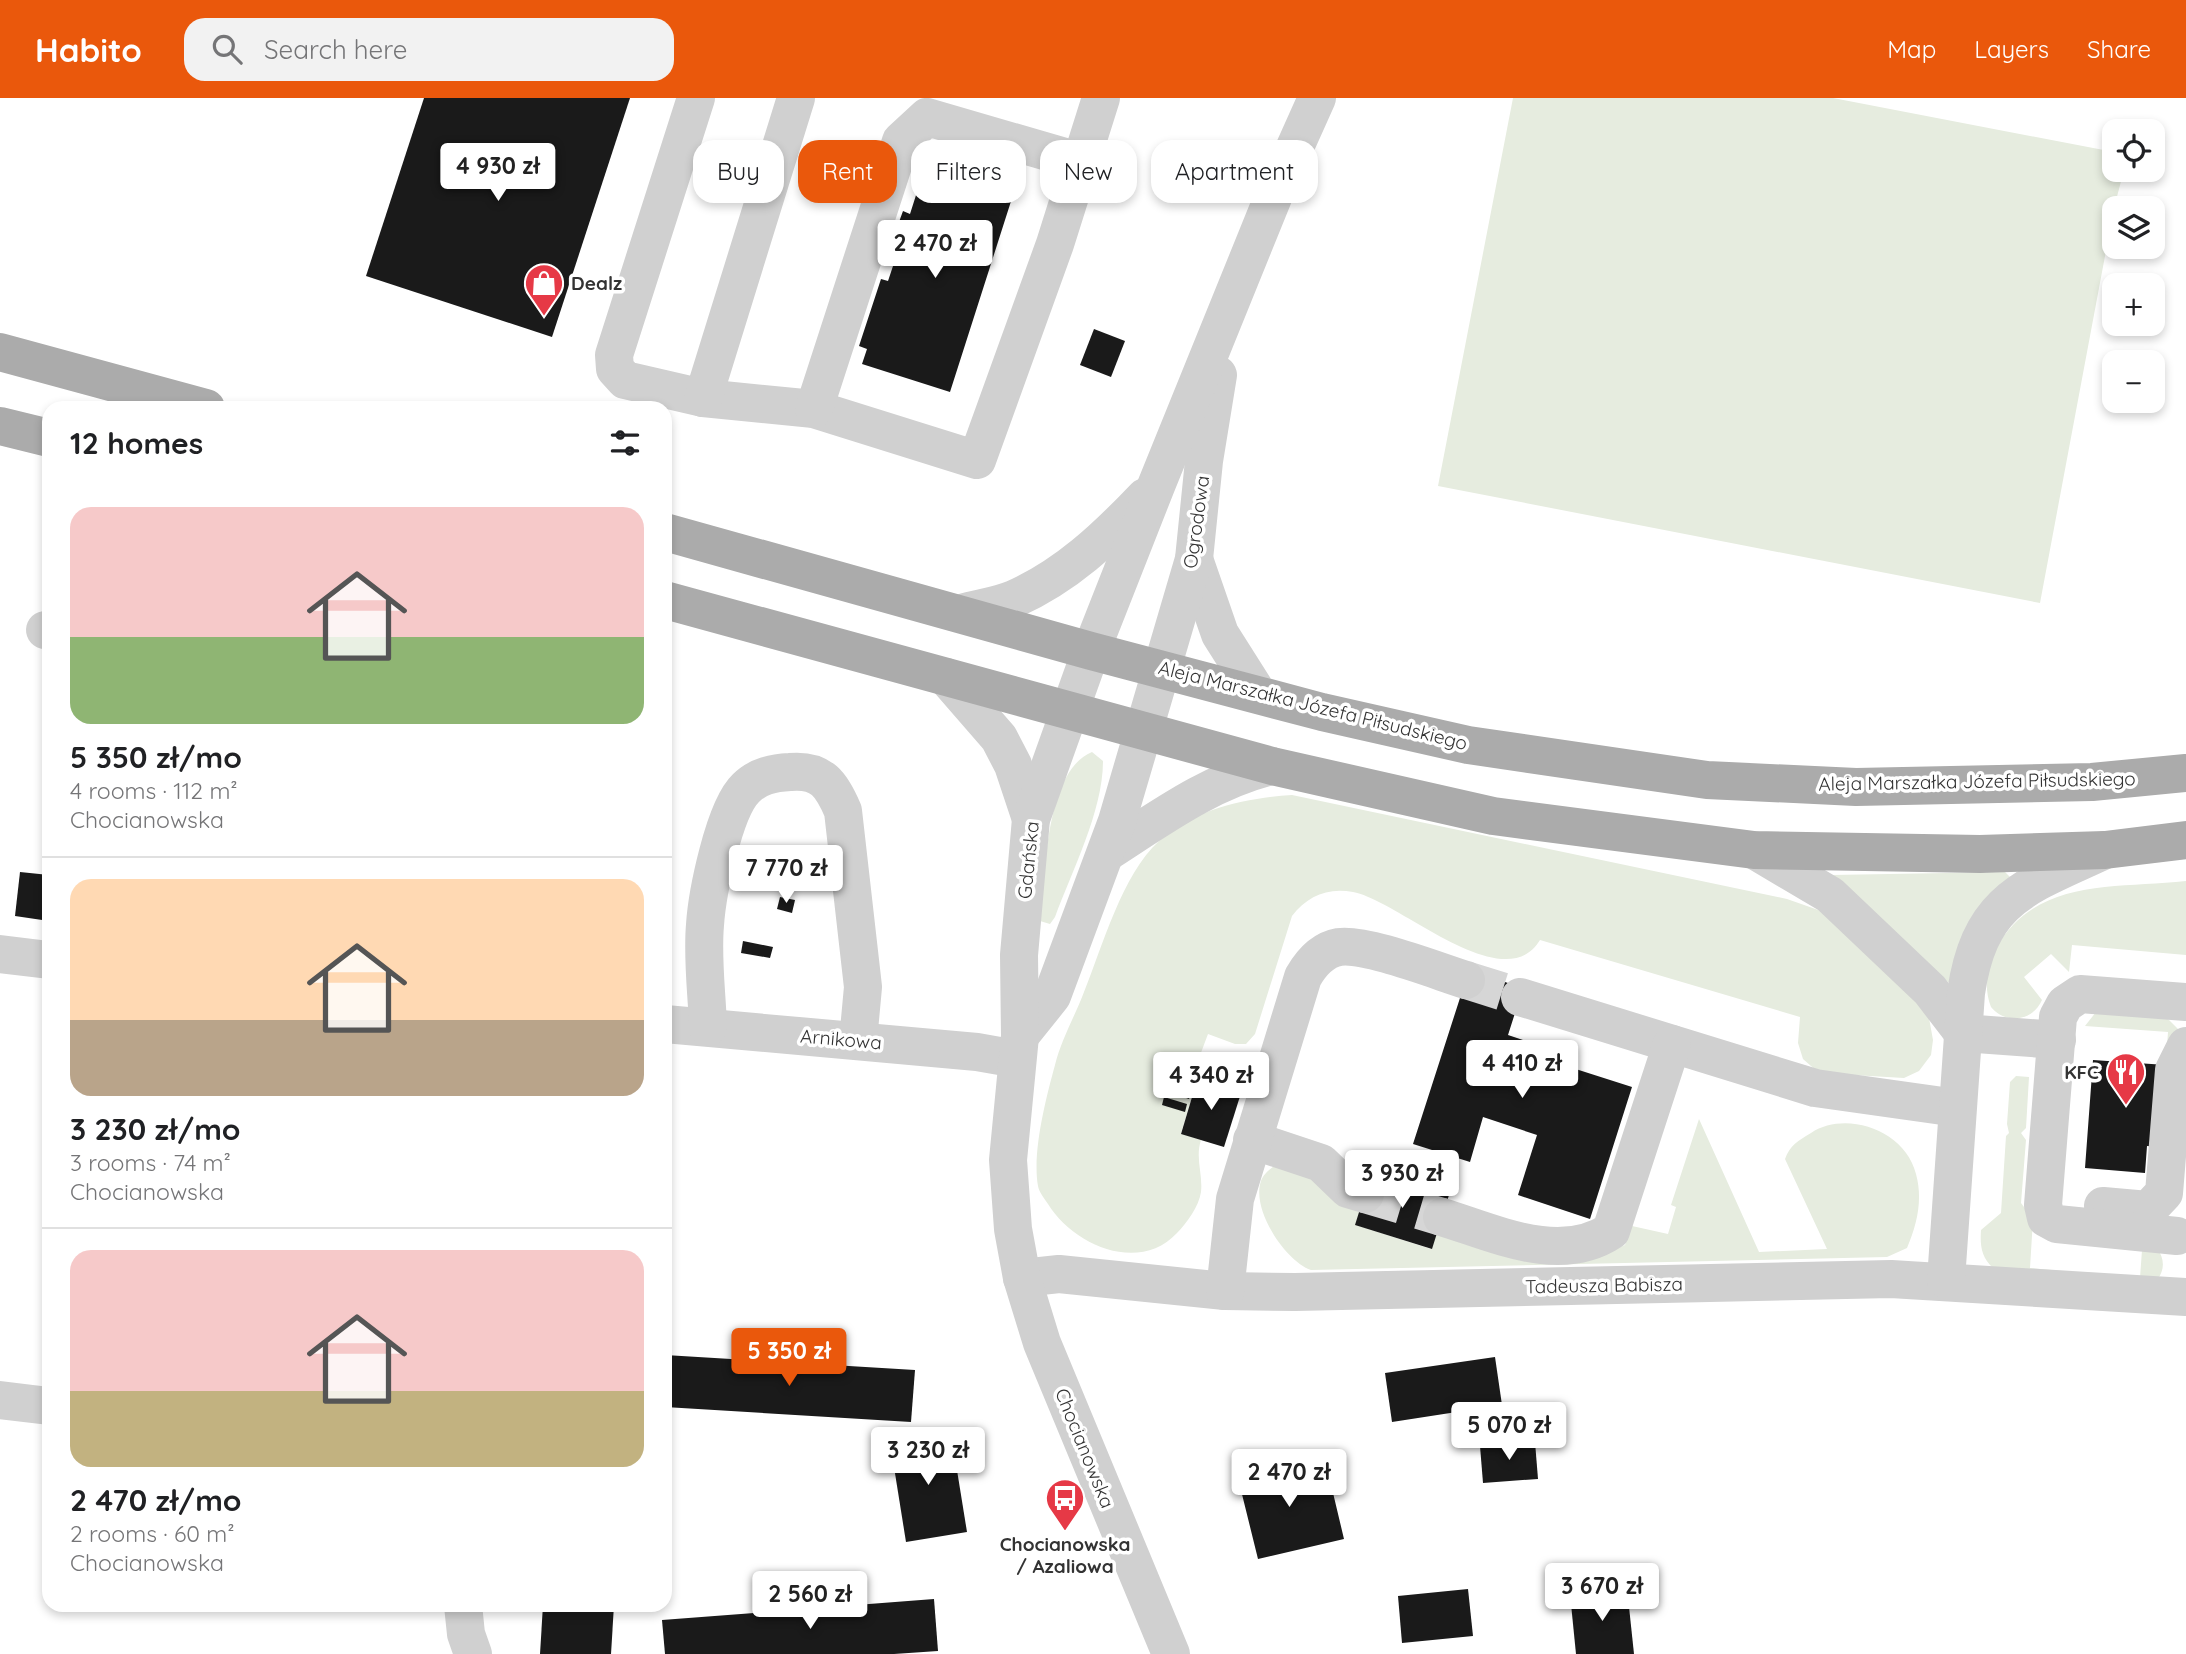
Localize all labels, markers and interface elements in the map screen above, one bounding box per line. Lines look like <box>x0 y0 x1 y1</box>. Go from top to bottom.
search box <box>184 18 674 81</box>
text: Habito <box>35 29 142 70</box>
icon: search <box>208 30 246 68</box>
text: Search here <box>264 33 407 66</box>
text: Map <box>1887 34 1936 64</box>
text: Layers <box>1974 34 2049 64</box>
text: Share <box>2087 34 2151 64</box>
map controls <box>2102 119 2165 413</box>
button: locate <box>2102 119 2165 182</box>
chip: Buy <box>693 140 784 203</box>
chip: Rent <box>798 140 897 203</box>
chip: Filters <box>911 140 1026 203</box>
chip: New <box>1040 140 1137 203</box>
chip: Apartment <box>1151 140 1318 203</box>
pin: 4 930 zł <box>426 144 570 203</box>
text: 4 930 zł <box>456 151 540 180</box>
button: layers <box>2102 196 2165 259</box>
pin: 2 470 zł <box>863 220 1007 280</box>
text: 2 470 zł <box>894 228 976 257</box>
shop icon: Dealz <box>523 262 565 317</box>
place label: Dealz <box>571 271 622 295</box>
button: + <box>2102 273 2165 336</box>
button: − <box>2102 350 2165 413</box>
text: 12 homes <box>70 424 203 462</box>
icon: filters <box>606 424 644 462</box>
street label: Ogrodowa <box>1178 474 1214 570</box>
icon: home <box>294 553 420 679</box>
street label: Aleja Marszałka Józefa Piłsudskiego <box>1156 655 1470 755</box>
text: 5 350 zł/mo <box>70 738 242 776</box>
street label: Aleja Marszałka Józefa Piłsudskiego <box>1818 766 2136 796</box>
text: 4 rooms · 112 m² <box>70 776 238 805</box>
text: Chocianowska <box>70 805 224 834</box>
street label: Gdańska <box>1012 820 1044 900</box>
pin: 7 770 zł <box>714 846 858 905</box>
text: 7 770 zł <box>745 853 827 882</box>
icon: home <box>294 925 420 1051</box>
street label: Arnikowa <box>799 1023 883 1055</box>
pin: 4 410 zł <box>1450 1040 1594 1100</box>
text: 4 410 zł <box>1482 1048 1562 1077</box>
restaurant icon: KFC <box>2105 1051 2147 1106</box>
pin: 4 340 zł <box>1139 1052 1283 1112</box>
text: 4 340 zł <box>1169 1060 1253 1089</box>
place label: KFC <box>2064 1060 2099 1084</box>
text: 3 230 zł/mo <box>70 1110 241 1148</box>
text: 3 rooms · 74 m² <box>70 1148 231 1177</box>
pin: 3 930 zł <box>1330 1150 1474 1210</box>
text: 3 930 zł <box>1361 1158 1443 1187</box>
text: Chocianowska <box>70 1177 224 1206</box>
street label: Tadeusza Babisza <box>1525 1272 1683 1298</box>
icon: home <box>294 1296 420 1422</box>
pin: 5 350 zł <box>717 1328 861 1388</box>
text: 5 350 zł <box>747 1336 831 1365</box>
street label: Chocianowska <box>1050 1385 1120 1511</box>
pin: 5 070 zł <box>1437 1402 1581 1462</box>
text: 5 070 zł <box>1467 1410 1551 1439</box>
pin: 3 230 zł <box>856 1428 1000 1487</box>
text: 3 230 zł <box>887 1435 969 1464</box>
pin: 2 470 zł <box>1217 1450 1361 1509</box>
text: 2 470 zł <box>1248 1457 1330 1486</box>
bus stop icon: Chocianowska / Azaliowa <box>1044 1477 1086 1532</box>
text: 2 470 zł/mo <box>70 1481 242 1519</box>
text: 2 rooms · 60 m² <box>70 1519 235 1548</box>
place label: Chocianowska / Azaliowa <box>1000 1532 1130 1578</box>
text: Chocianowska <box>70 1548 224 1577</box>
pin: 3 670 zł <box>1530 1564 1674 1623</box>
text: 3 670 zł <box>1561 1571 1643 1600</box>
pin: 2 560 zł <box>738 1572 882 1631</box>
text: 2 560 zł <box>768 1579 852 1608</box>

